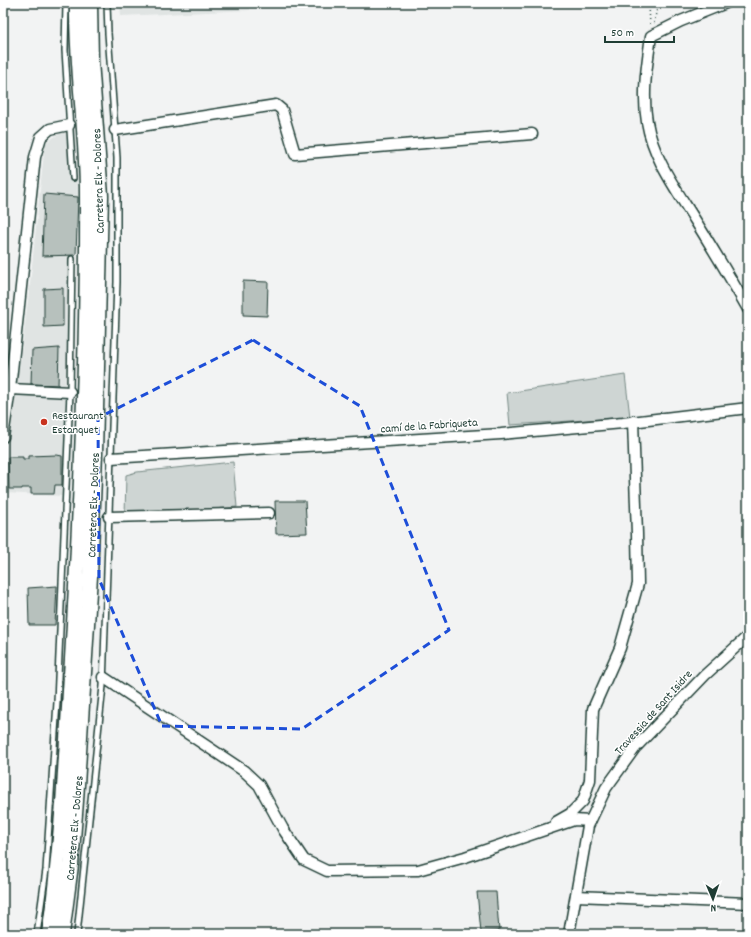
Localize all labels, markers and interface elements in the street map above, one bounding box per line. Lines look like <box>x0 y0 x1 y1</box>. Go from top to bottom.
scale bar <box>605 18 674 44</box>
text: 50 m <box>611 25 634 42</box>
street label: Carretera Elx - Dolores <box>89 128 110 234</box>
place label: Restaurant Estanquet <box>52 408 104 439</box>
street label: camí de la Fabriqueta <box>380 415 479 438</box>
marker: Restaurant Estanquet <box>39 417 49 427</box>
street label: Carretera Elx - Dolores <box>84 452 105 558</box>
street label: Travessia de Sant Isidre <box>611 667 697 759</box>
street label: Carretera Elx - Dolores <box>62 775 89 881</box>
north arrow <box>693 879 733 919</box>
text: N <box>710 899 716 915</box>

